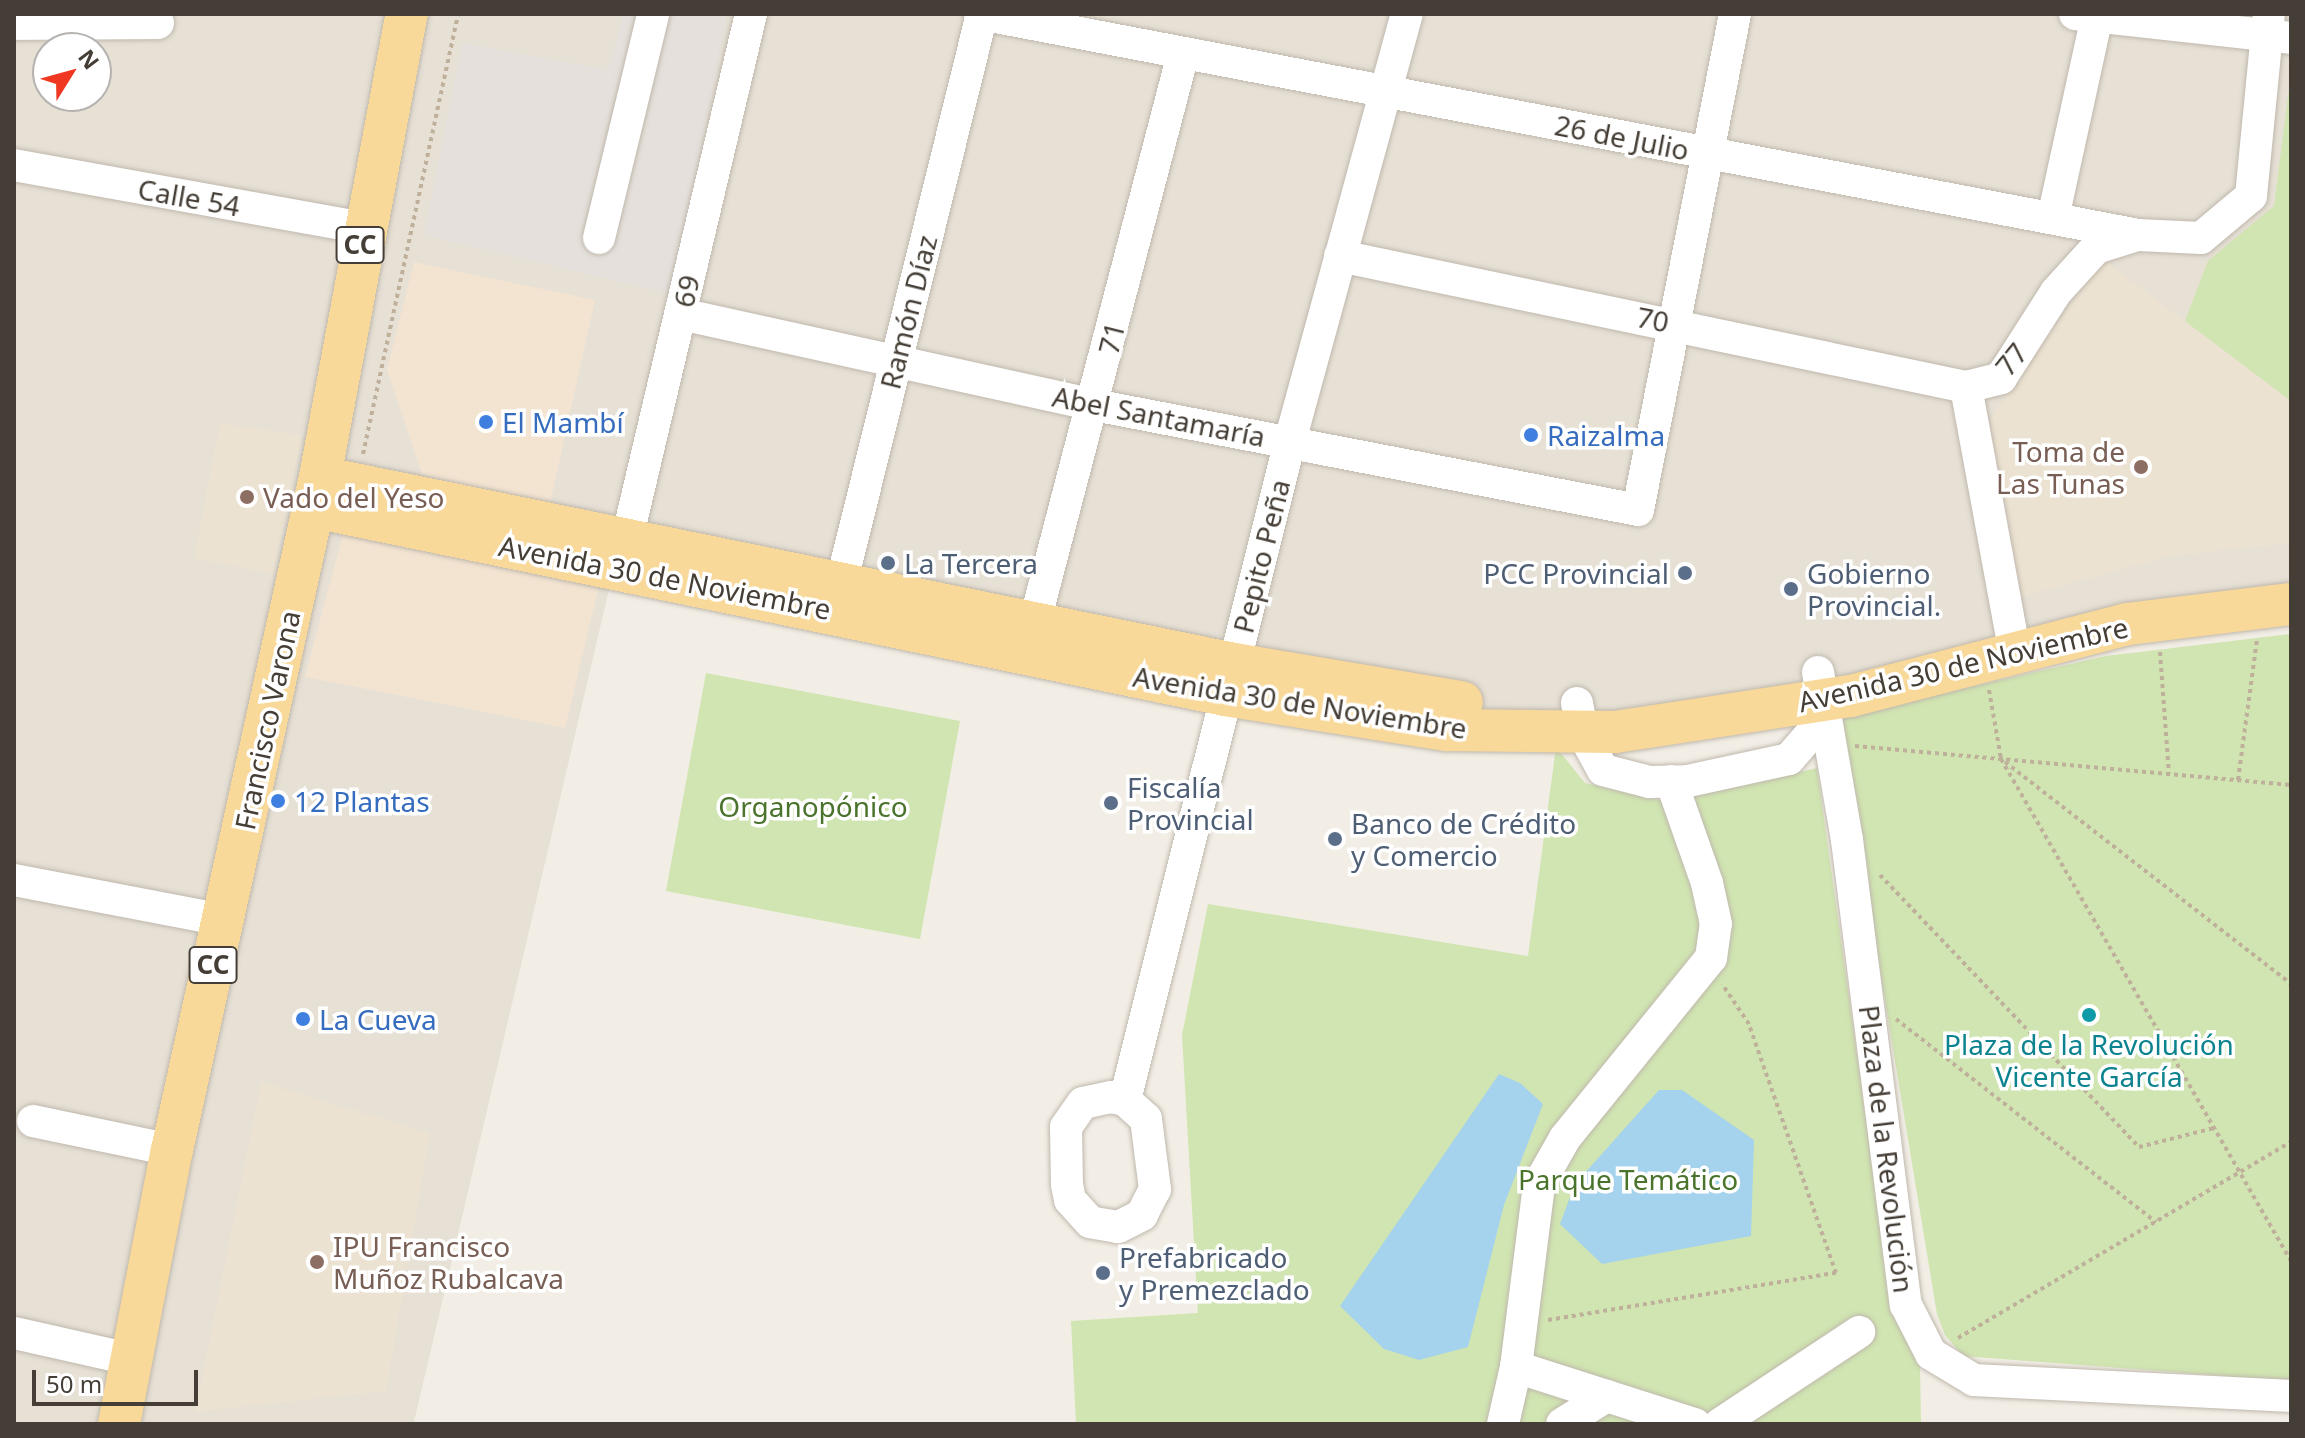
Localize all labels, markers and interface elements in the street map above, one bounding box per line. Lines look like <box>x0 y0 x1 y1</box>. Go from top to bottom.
north arrow <box>32 32 112 112</box>
text: N <box>72 43 107 75</box>
street label: 26 de Julio <box>1552 108 1692 166</box>
street label: Calle 54 <box>135 172 243 222</box>
road number: CC <box>334 223 386 267</box>
street label: Ramón Díaz <box>873 232 943 392</box>
street label: 69 <box>666 272 706 310</box>
street label: 70 <box>1634 299 1672 339</box>
street label: 71 <box>1091 318 1131 358</box>
street label: 77 <box>1988 336 2034 382</box>
street label: Abel Santamaría <box>1050 379 1268 453</box>
place label: El Mambí <box>502 405 624 439</box>
marker: El Mambí <box>477 413 495 431</box>
place label: Raizalma <box>1547 418 1665 452</box>
marker: Raizalma <box>1522 426 1540 444</box>
place label: Toma de Las Tunas <box>1996 434 2125 500</box>
marker: Toma de Las Tunas <box>2132 458 2150 476</box>
street label: Pepito Peña <box>1226 476 1296 636</box>
place label: Vado del Yeso <box>263 480 444 514</box>
marker: Vado del Yeso <box>238 488 256 506</box>
street label: Avenida 30 de Noviembre <box>496 528 834 626</box>
place label: La Tercera <box>904 546 1038 580</box>
marker: La Tercera <box>879 554 897 572</box>
place label: PCC Provincial <box>1483 556 1669 590</box>
place label: Gobierno Provincial. <box>1807 556 1941 622</box>
marker: PCC Provincial <box>1676 564 1694 582</box>
marker: Gobierno Provincial. <box>1782 580 1800 598</box>
street label: Francisco Varona <box>227 607 307 833</box>
street label: Avenida 30 de Noviembre <box>1795 610 2131 718</box>
street label: Avenida 30 de Noviembre <box>1131 659 1469 745</box>
place label: Fiscalía Provincial <box>1127 770 1254 836</box>
place label: 12 Plantas <box>294 784 430 818</box>
park label: Organopónico <box>718 789 908 823</box>
marker: 12 Plantas <box>269 792 287 810</box>
marker: Fiscalía Provincial <box>1102 794 1120 812</box>
place label: Banco de Crédito y Comercio <box>1351 806 1576 872</box>
marker: Banco de Crédito y Comercio <box>1326 830 1344 848</box>
road number: CC <box>187 943 239 987</box>
place label: La Cueva <box>319 1002 437 1036</box>
street label: Plaza de la Revolución <box>1853 1003 1921 1295</box>
marker: Plaza de la Revolución Vicente García <box>2080 1006 2098 1024</box>
marker: La Cueva <box>294 1010 312 1028</box>
place label: Plaza de la Revolución Vicente García <box>1944 1027 2234 1093</box>
park label: Parque Temático <box>1518 1162 1738 1196</box>
place label: IPU Francisco Muñoz Rubalcava <box>333 1229 564 1295</box>
place label: Prefabricado y Premezclado <box>1119 1240 1310 1306</box>
marker: IPU Francisco Muñoz Rubalcava <box>308 1253 326 1271</box>
marker: Prefabricado y Premezclado <box>1094 1264 1112 1282</box>
scale bar <box>36 1354 202 1404</box>
text: 50 m <box>46 1367 102 1400</box>

